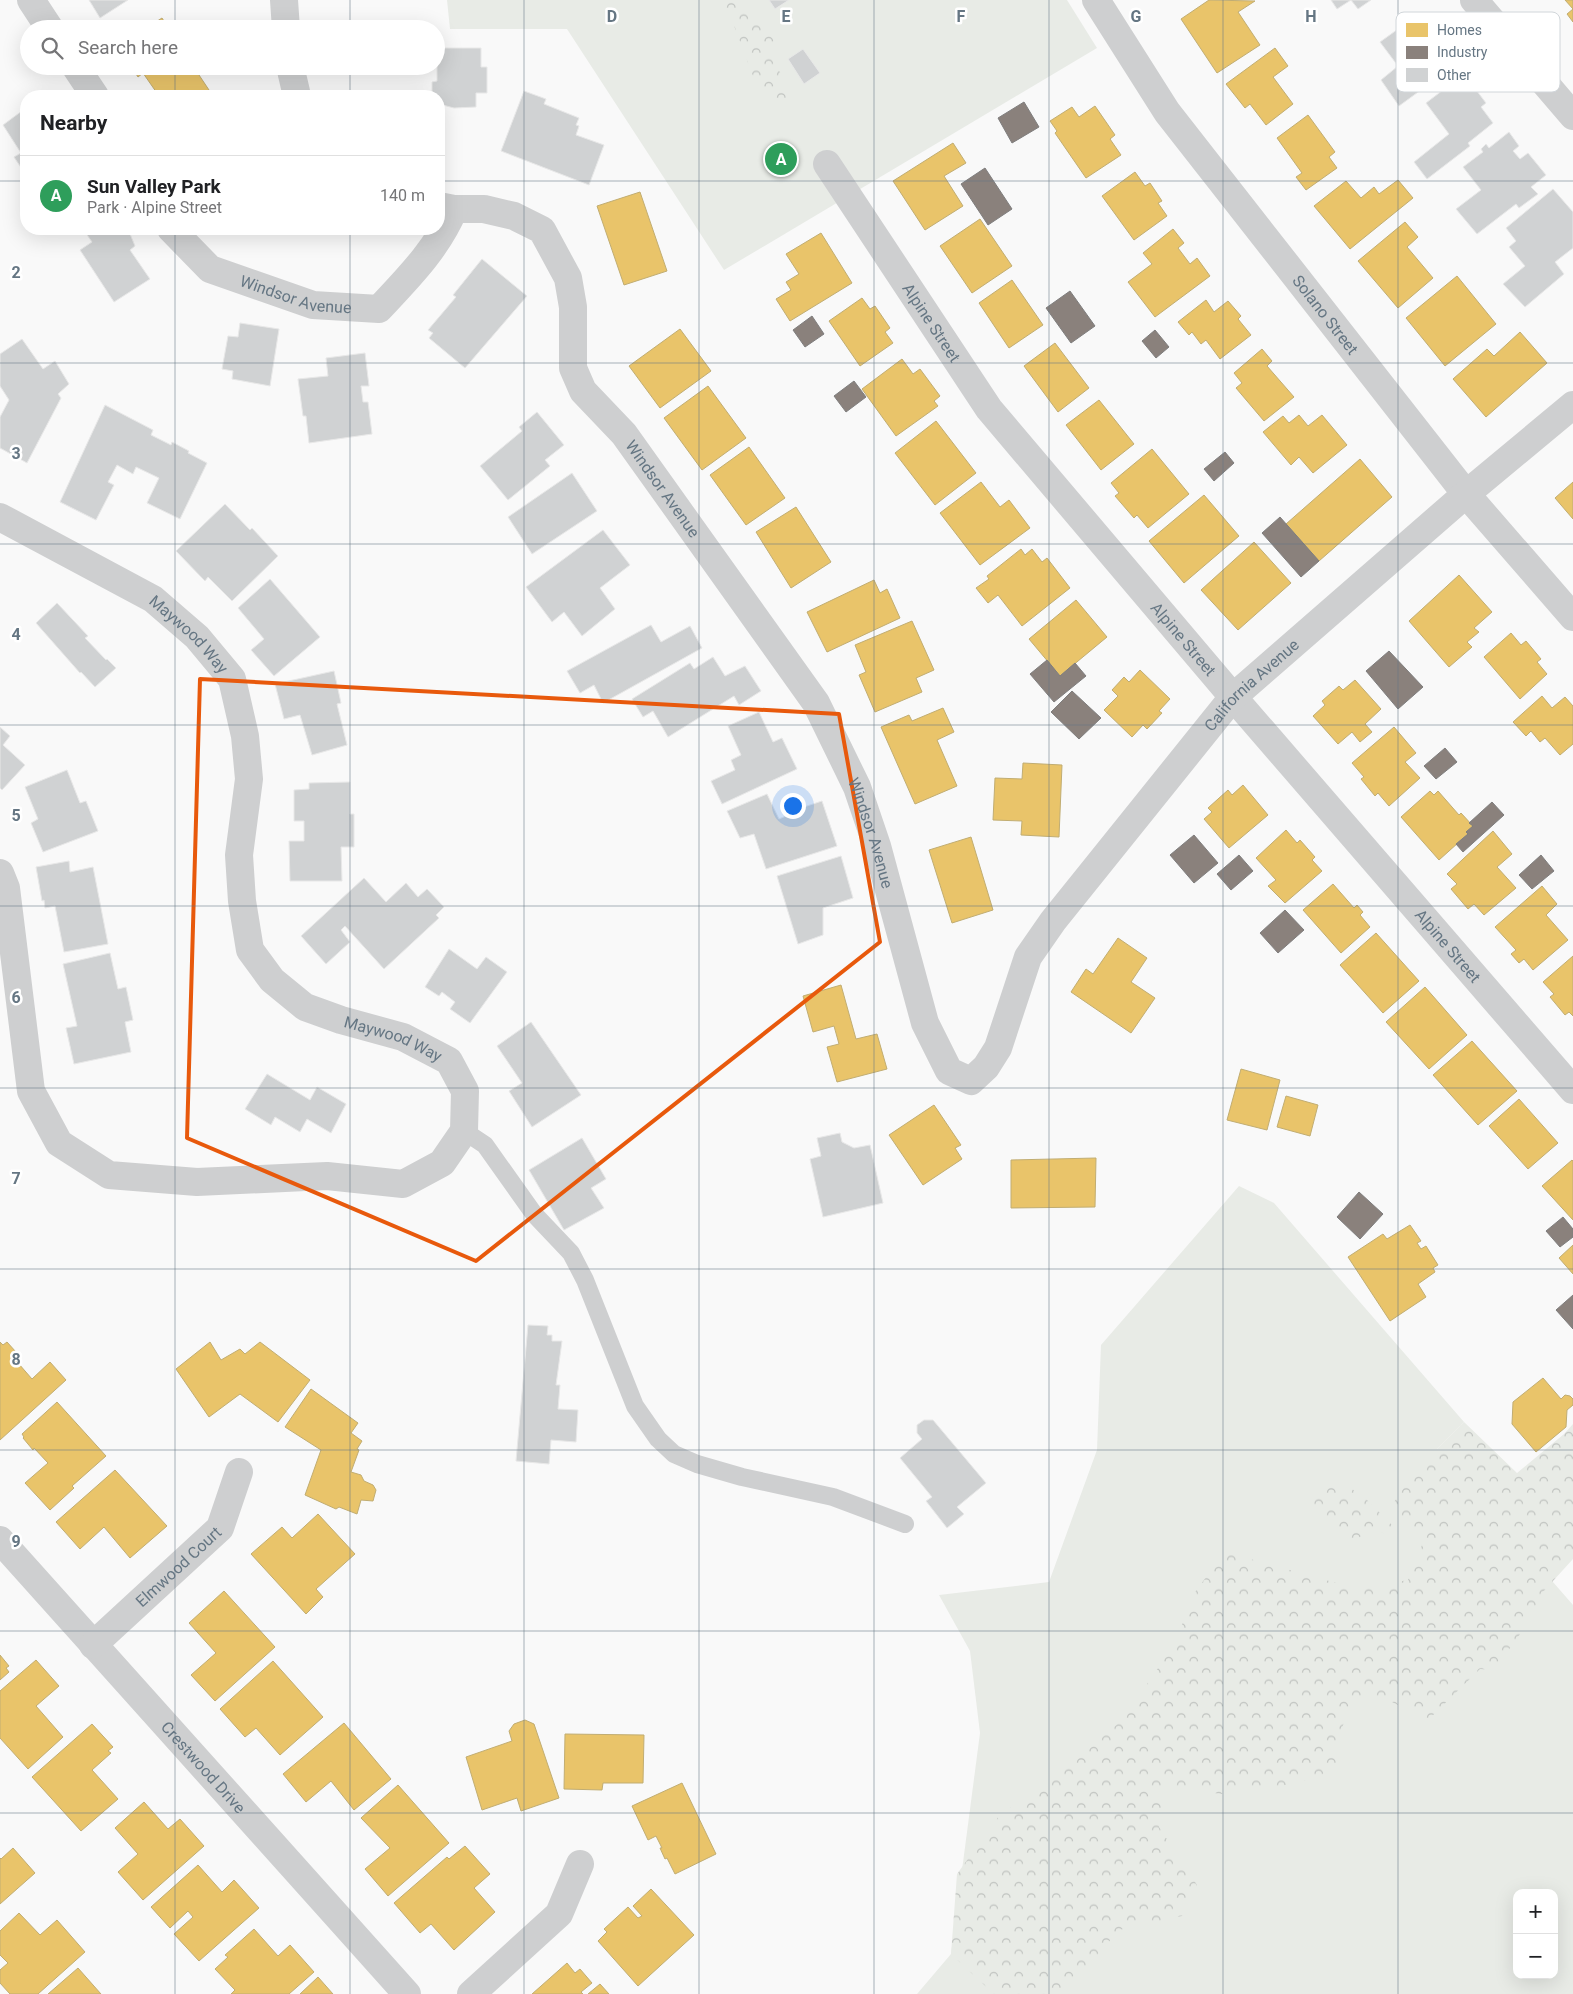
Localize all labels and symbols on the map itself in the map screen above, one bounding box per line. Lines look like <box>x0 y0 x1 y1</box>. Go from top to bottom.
text: D <box>607 7 617 26</box>
text: E <box>782 7 791 26</box>
text: F <box>957 7 966 26</box>
text: G <box>1131 7 1142 26</box>
text: H <box>1305 7 1317 26</box>
legend <box>1396 12 1560 92</box>
text: Homes <box>1437 22 1482 38</box>
text: Industry <box>1437 44 1488 60</box>
text: Other <box>1437 67 1471 83</box>
pin: A <box>765 140 797 178</box>
text: 2 <box>11 263 21 282</box>
street label: Windsor Avenue <box>237 271 352 317</box>
street label: Solano Street <box>1288 272 1362 358</box>
street label: Alpine Street <box>898 280 964 366</box>
street label: Windsor Avenue <box>621 437 704 541</box>
text: 3 <box>11 444 21 463</box>
street label: Maywood Way <box>145 591 232 678</box>
street label: Alpine Street <box>1147 598 1220 680</box>
text: 4 <box>11 625 21 644</box>
street label: California Avenue <box>1200 635 1303 735</box>
street label: Windsor Avenue <box>844 775 897 890</box>
your location <box>780 793 806 819</box>
text: 5 <box>11 806 21 825</box>
street label: Alpine Street <box>1411 905 1485 987</box>
text: 6 <box>11 988 21 1007</box>
street label: Maywood Way <box>342 1012 446 1066</box>
text: 7 <box>11 1169 21 1188</box>
text: 8 <box>11 1350 21 1369</box>
street label: Elmwood Court <box>132 1523 225 1611</box>
text: 9 <box>11 1532 21 1551</box>
street label: Crestwood Drive <box>157 1718 249 1817</box>

